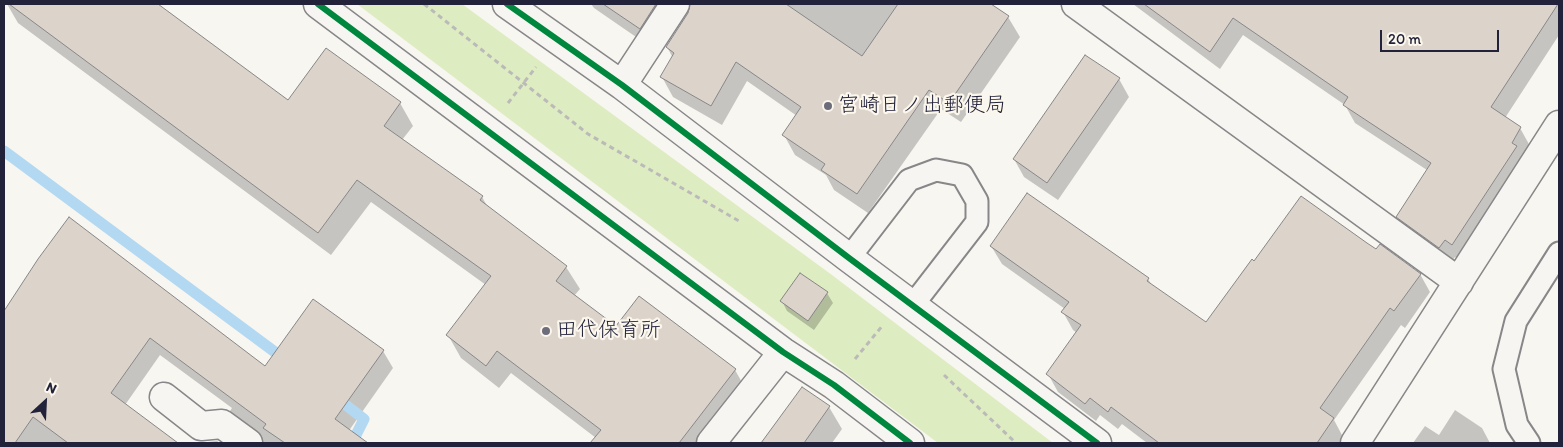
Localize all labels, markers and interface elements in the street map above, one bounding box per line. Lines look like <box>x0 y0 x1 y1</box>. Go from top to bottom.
scale bar <box>1383 20 1502 52</box>
text: 20 m <box>1388 30 1421 48</box>
place label: 宮崎日ノ出郵便局 <box>838 93 1006 119</box>
marker: 宮崎日ノ出郵便局 <box>822 100 834 112</box>
place label: 田代保育所 <box>556 318 661 344</box>
marker: 田代保育所 <box>540 325 552 337</box>
north arrow <box>20 377 70 427</box>
text: N <box>44 378 59 398</box>

